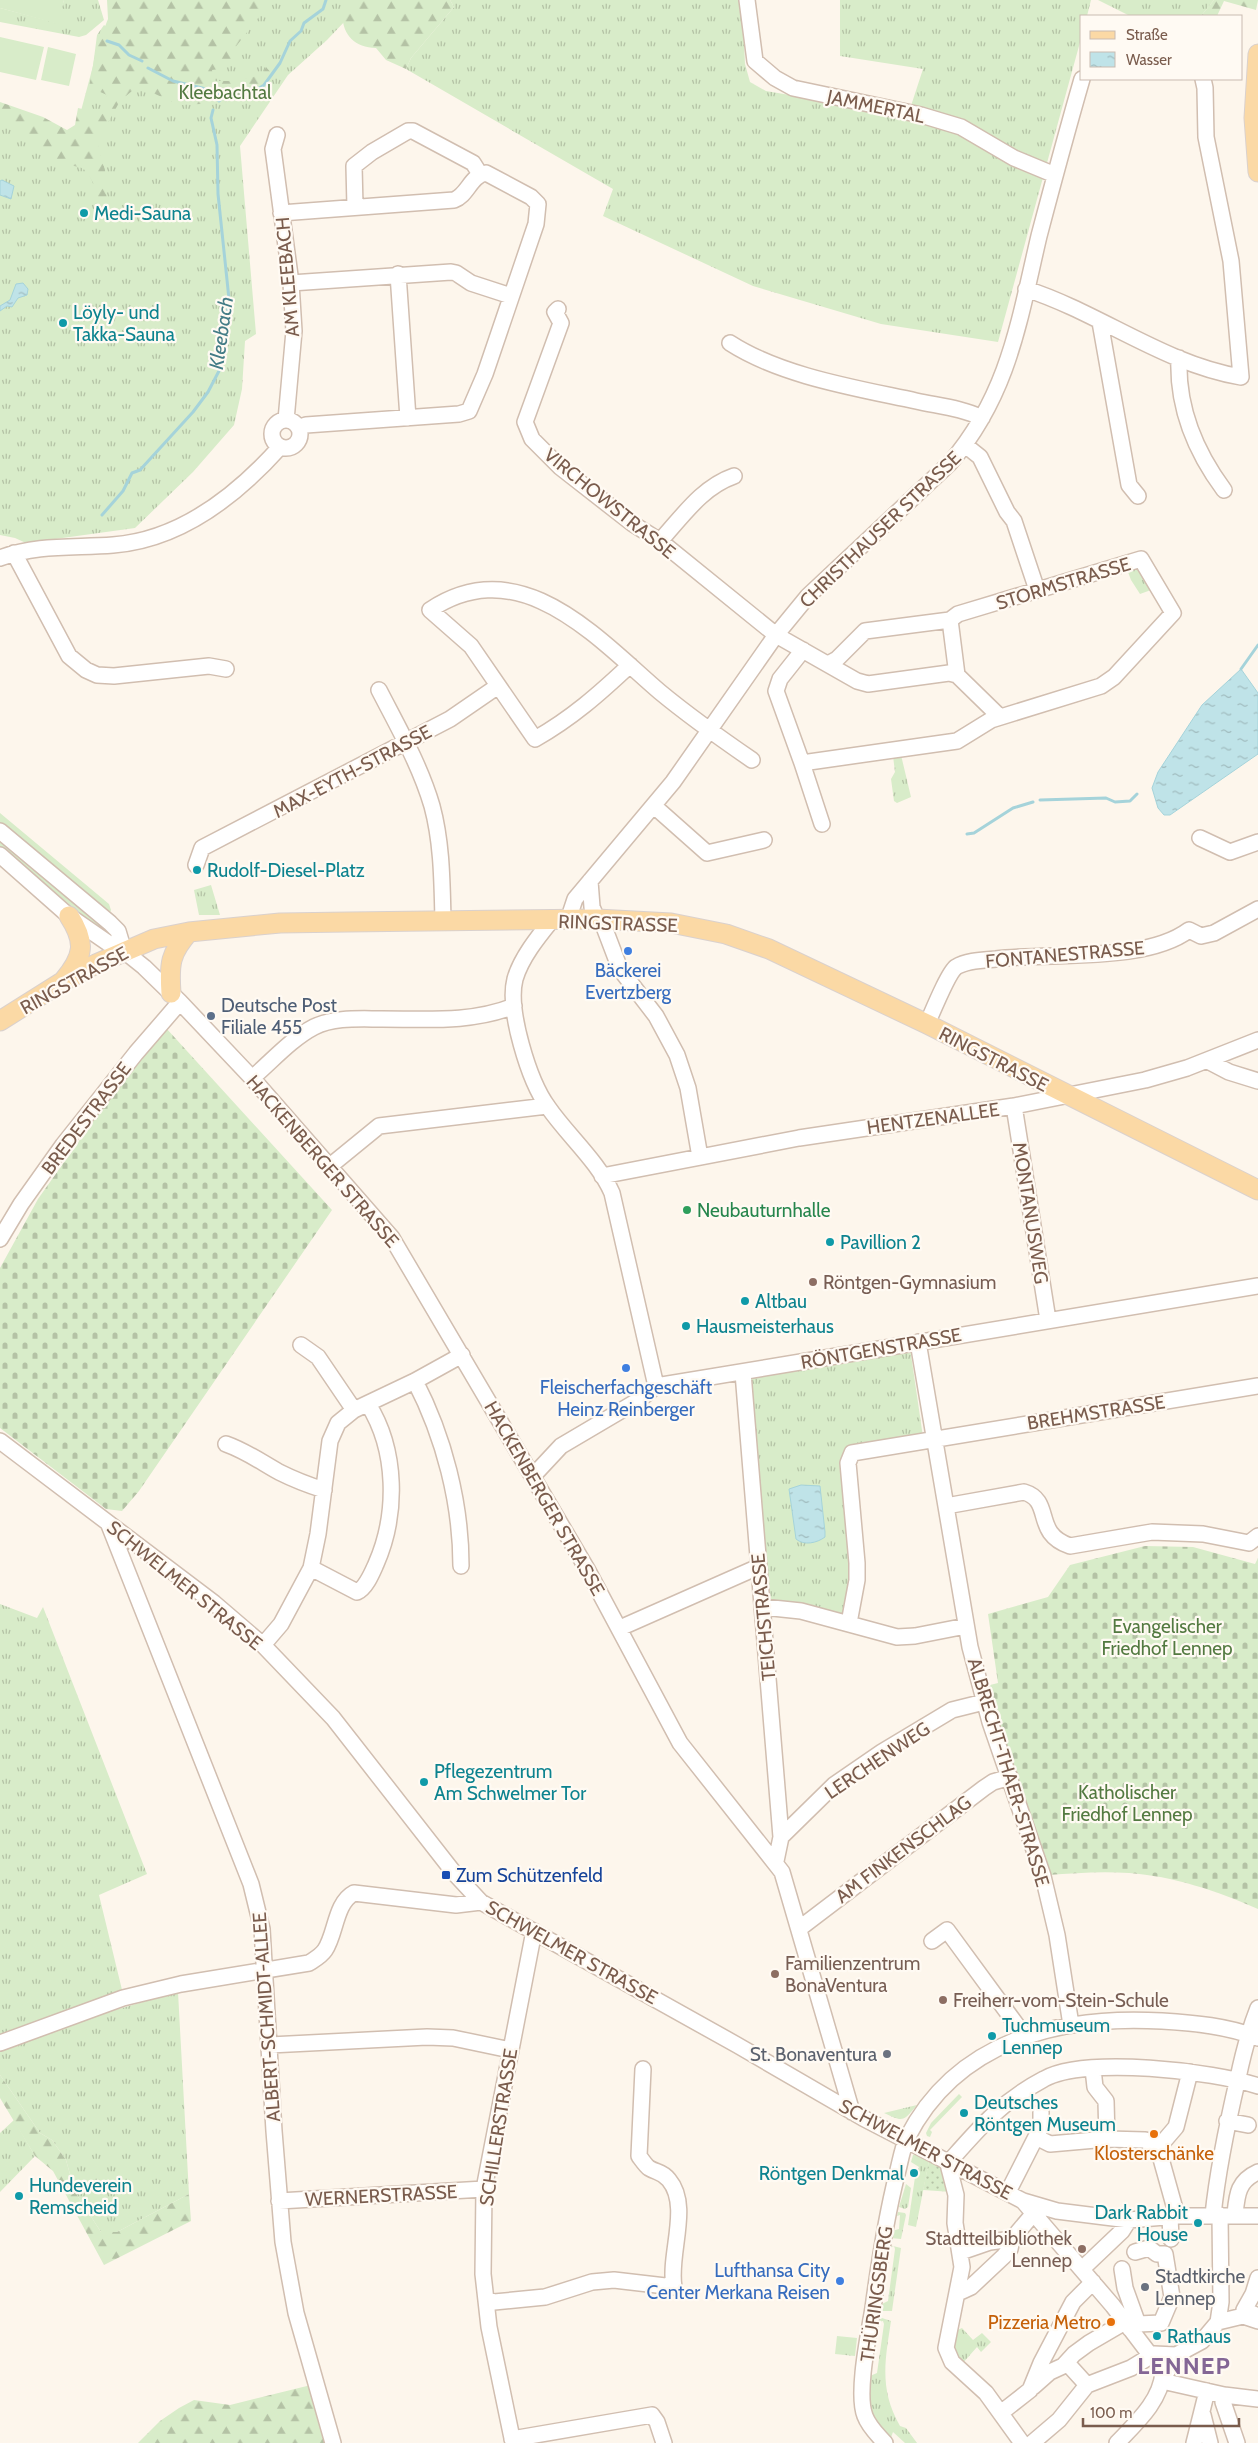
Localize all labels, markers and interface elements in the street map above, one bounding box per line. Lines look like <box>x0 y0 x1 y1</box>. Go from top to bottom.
legend <box>1080 15 1243 80</box>
text: Straße <box>1126 26 1168 44</box>
text: Wasser <box>1126 51 1172 69</box>
park label: Kleebachtal <box>178 81 272 104</box>
street label: JAMMERTAL <box>824 85 927 128</box>
place label: Medi-Sauna <box>94 202 191 225</box>
marker: Medi-Sauna <box>78 207 90 219</box>
street label: AM KLEEBACH <box>271 216 304 338</box>
water label: Kleebach <box>204 295 238 371</box>
place label: Löyly- und Takka-Sauna <box>73 301 175 346</box>
marker: Löyly- und Takka-Sauna <box>57 317 69 329</box>
street label: VIRCHOWSTRASSE <box>539 443 680 563</box>
street label: CHRISTHAUSER STRASSE <box>795 446 966 613</box>
street label: STORMSTRASSE <box>993 552 1133 615</box>
street label: MAX-EYTH-STRASSE <box>269 720 435 823</box>
place label: Rudolf-Diesel-Platz <box>207 859 365 882</box>
marker: Rudolf-Diesel-Platz <box>191 864 203 876</box>
street label: RINGSTRASSE <box>558 910 678 937</box>
street label: FONTANESTRASSE <box>985 936 1146 973</box>
street label: RINGSTRASSE <box>16 941 132 1019</box>
marker: Bäckerei Evertzberg <box>622 945 634 957</box>
place label: Bäckerei Evertzberg <box>585 959 672 1004</box>
place label: Deutsche Post Filiale 455 <box>221 994 338 1039</box>
marker: Deutsche Post Filiale 455 <box>205 1010 217 1022</box>
street label: RINGSTRASSE <box>935 1022 1052 1097</box>
street label: BREDESTRASSE <box>37 1058 136 1179</box>
street label: HACKENBERGER STRASSE <box>242 1070 404 1252</box>
street label: HENTZENALLEE <box>865 1098 1001 1139</box>
street label: MONTANUSWEG <box>1008 1140 1053 1286</box>
place label: Neubauturnhalle <box>697 1199 831 1222</box>
marker: Neubauturnhalle <box>681 1204 693 1216</box>
place label: Pavillion 2 <box>840 1231 921 1254</box>
marker: Pavillion 2 <box>824 1236 836 1248</box>
place label: Röntgen-Gymnasium <box>823 1271 996 1294</box>
marker: Röntgen-Gymnasium <box>807 1276 819 1288</box>
place label: Altbau <box>755 1290 807 1313</box>
marker: Altbau <box>739 1295 751 1307</box>
place label: Hausmeisterhaus <box>696 1315 834 1338</box>
marker: Hausmeisterhaus <box>680 1320 692 1332</box>
street label: RÖNTGENSTRASSE <box>799 1323 963 1374</box>
marker: Fleischerfachgeschäft Heinz Reinberger <box>620 1362 632 1374</box>
place label: Fleischerfachgeschäft Heinz Reinberger <box>540 1376 713 1421</box>
street label: BREHMSTRASSE <box>1026 1390 1167 1435</box>
street label: HACKENBERGER STRASSE <box>479 1397 610 1600</box>
street label: SCHWELMER STRASSE <box>102 1516 267 1655</box>
street label: TEICHSTRASSE <box>746 1552 781 1682</box>
park label: Evangelischer Friedhof Lennep <box>1101 1615 1233 1660</box>
street label: ALBRECHT-THAER-STRASSE <box>963 1655 1054 1889</box>
street label: LERCHENWEG <box>820 1717 934 1804</box>
place label: Pflegezentrum Am Schwelmer Tor <box>434 1760 586 1805</box>
marker: Pflegezentrum Am Schwelmer Tor <box>418 1776 430 1788</box>
park label: Katholischer Friedhof Lennep <box>1061 1781 1193 1826</box>
street label: AM FINKENSCHLAG <box>831 1791 976 1908</box>
place label: Zum Schützenfeld <box>456 1864 603 1887</box>
marker: Zum Schützenfeld <box>440 1869 452 1881</box>
street label: SCHWELMER STRASSE <box>482 1896 662 2009</box>
street label: ALBERT-SCHMIDT-ALLEE <box>248 1911 285 2123</box>
place label: Familienzentrum BonaVentura <box>785 1952 921 1997</box>
marker: Familienzentrum BonaVentura <box>769 1968 781 1980</box>
place label: Freiherr-vom-Stein-Schule <box>953 1989 1169 2012</box>
marker: Freiherr-vom-Stein-Schule <box>937 1994 949 2006</box>
place label: Tuchmuseum Lennep <box>1002 2014 1110 2059</box>
marker: Tuchmuseum Lennep <box>986 2030 998 2042</box>
place label: St. Bonaventura <box>750 2043 877 2066</box>
street label: SCHILLERSTRASSE <box>475 2047 522 2207</box>
marker: St. Bonaventura <box>881 2048 893 2060</box>
place label: Deutsches Röntgen Museum <box>974 2091 1116 2136</box>
street label: SCHWELMER STRASSE <box>835 2094 1016 2205</box>
marker: Deutsches Röntgen Museum <box>958 2107 970 2119</box>
marker: Klosterschänke <box>1148 2128 1160 2140</box>
place label: Klosterschänke <box>1094 2142 1214 2165</box>
place label: Röntgen Denkmal <box>759 2162 905 2185</box>
marker: Röntgen Denkmal <box>908 2167 920 2179</box>
place label: Hundeverein Remscheid <box>29 2174 132 2219</box>
street label: WERNERSTRASSE <box>304 2180 458 2211</box>
marker: Hundeverein Remscheid <box>13 2190 25 2202</box>
place label: Dark Rabbit House <box>1094 2201 1189 2246</box>
marker: Dark Rabbit House <box>1192 2217 1204 2229</box>
street label: THÜRINGSBERG <box>856 2225 897 2363</box>
place label: Stadtteilbibliothek Lennep <box>925 2227 1072 2272</box>
marker: Stadtteilbibliothek Lennep <box>1076 2243 1088 2255</box>
place label: Lufthansa City Center Merkana Reisen <box>646 2259 830 2304</box>
place label: Stadtkirche Lennep <box>1155 2265 1246 2310</box>
marker: Lufthansa City Center Merkana Reisen <box>834 2275 846 2287</box>
marker: Stadtkirche Lennep <box>1139 2281 1151 2293</box>
place label: Pizzeria Metro <box>988 2311 1101 2334</box>
marker: Pizzeria Metro <box>1105 2316 1117 2328</box>
place label: Rathaus <box>1167 2325 1231 2348</box>
marker: Rathaus <box>1151 2330 1163 2342</box>
district label: LENNEP <box>1137 2351 1231 2380</box>
scale bar <box>1083 2396 1239 2428</box>
text: 100 m <box>1090 2404 1132 2422</box>

